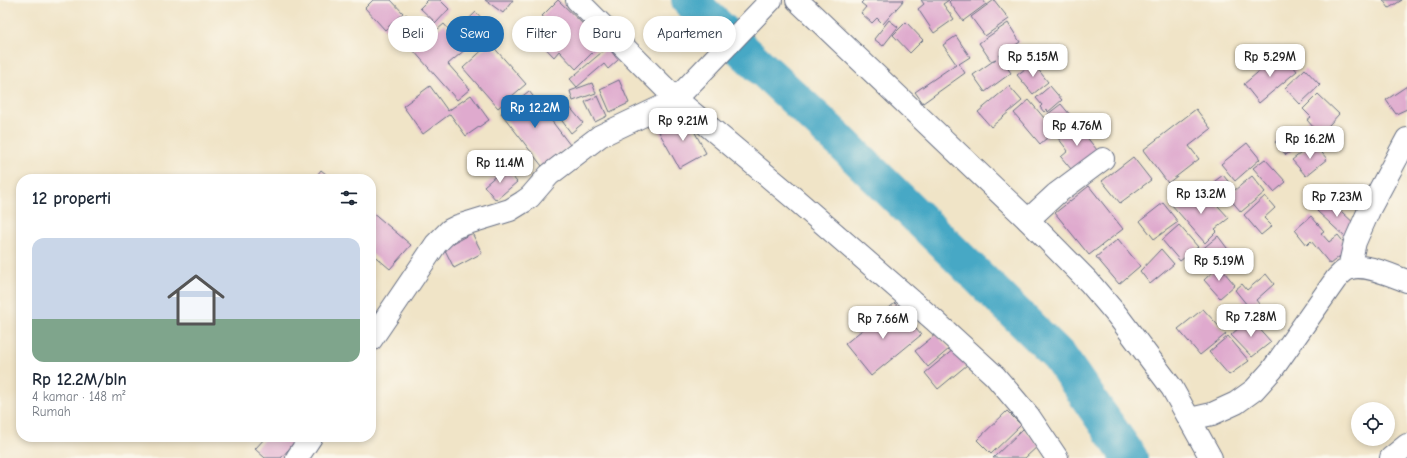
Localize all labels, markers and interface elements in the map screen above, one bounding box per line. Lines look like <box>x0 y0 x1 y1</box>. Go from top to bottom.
chip: Beli <box>388 16 438 52</box>
chip: Sewa <box>446 16 504 52</box>
chip: Filter <box>512 16 571 52</box>
chip: Baru <box>579 16 635 52</box>
chip: Apartemen <box>643 16 736 52</box>
pin: Rp 5.15M <box>992 44 1074 78</box>
pin: Rp 5.29M <box>1229 44 1311 78</box>
text: Rp 5.15M <box>1008 49 1058 64</box>
text: Rp 5.29M <box>1244 49 1296 64</box>
pin: Rp 12.2M <box>494 95 576 129</box>
text: Rp 12.2M <box>510 100 560 115</box>
pin: Rp 9.21M <box>642 108 724 142</box>
text: Rp 9.21M <box>658 113 708 128</box>
pin: Rp 4.76M <box>1036 113 1118 147</box>
text: Rp 4.76M <box>1052 118 1102 133</box>
pin: Rp 16.2M <box>1269 126 1351 160</box>
text: Rp 16.2M <box>1285 131 1335 146</box>
pin: Rp 11.4M <box>459 150 541 184</box>
text: Rp 11.4M <box>476 155 524 170</box>
pin: Rp 13.2M <box>1160 181 1242 215</box>
pin: Rp 7.23M <box>1296 184 1378 218</box>
text: Rp 13.2M <box>1176 186 1226 201</box>
icon: filters <box>338 187 360 209</box>
text: 12 properti <box>32 189 111 208</box>
text: Rp 7.23M <box>1312 189 1362 204</box>
pin: Rp 5.19M <box>1178 248 1260 282</box>
text: Rp 5.19M <box>1194 253 1244 268</box>
icon: home <box>160 264 232 336</box>
pin: Rp 7.28M <box>1210 304 1292 338</box>
pin: Rp 7.66M <box>842 306 924 340</box>
text: Rp 7.28M <box>1226 309 1276 324</box>
text: Rp 7.66M <box>857 311 909 326</box>
text: Rp 12.2M/bln <box>32 370 127 389</box>
text: 4 kamar · 148 m² <box>32 389 125 404</box>
map controls <box>1351 402 1395 446</box>
button: locate <box>1351 402 1395 446</box>
text: Rumah <box>32 404 71 419</box>

